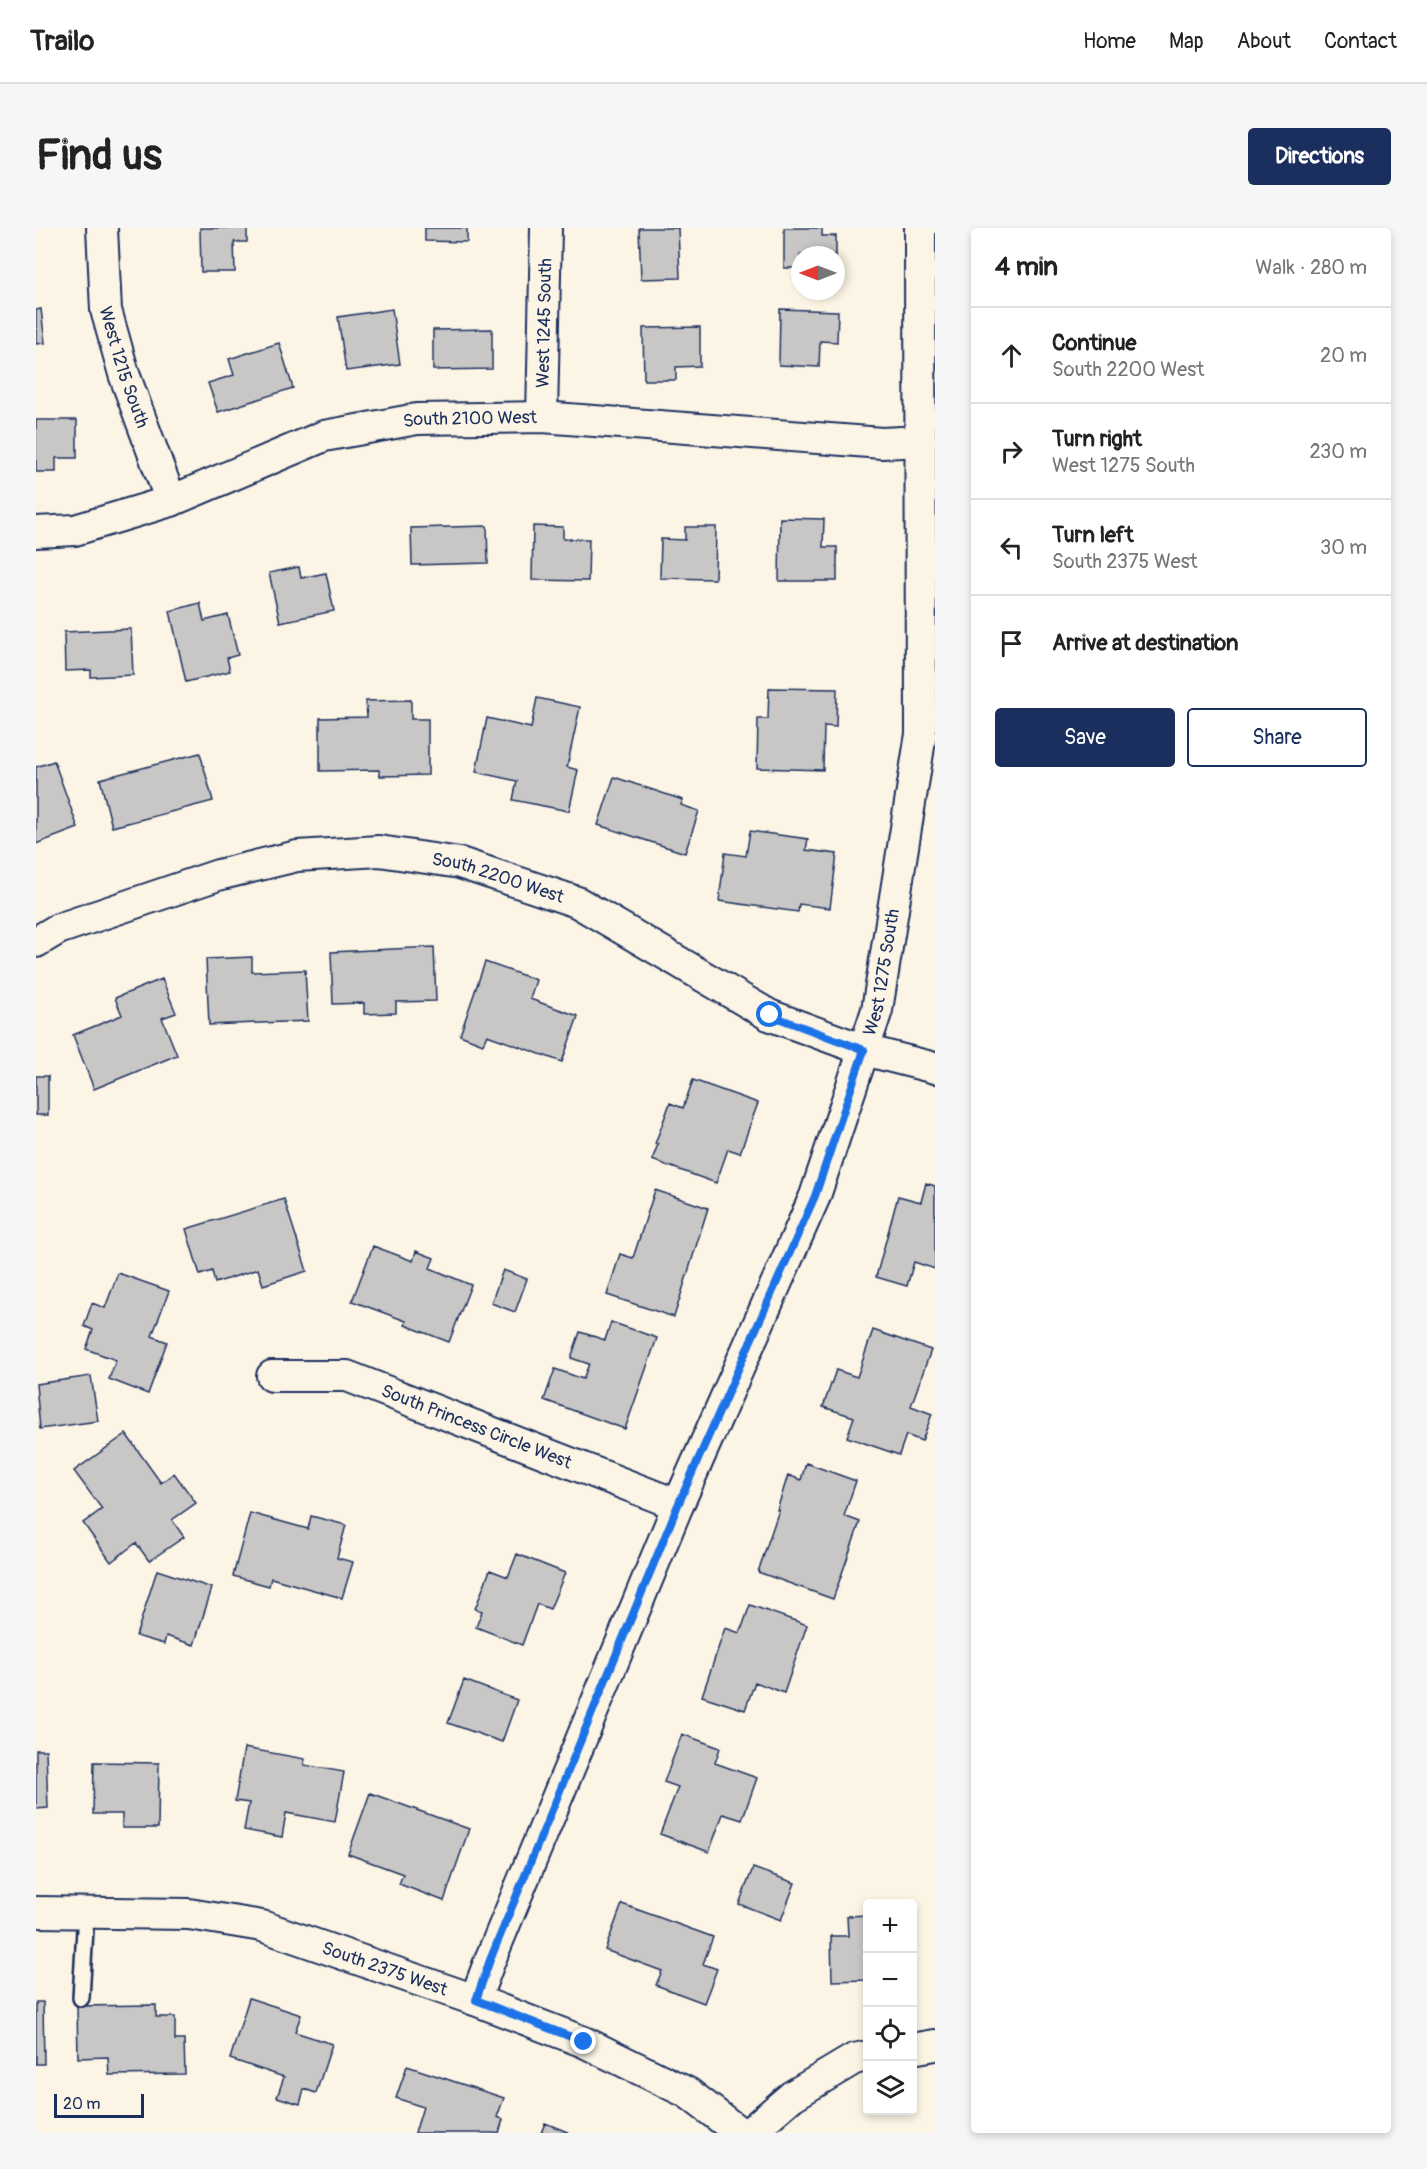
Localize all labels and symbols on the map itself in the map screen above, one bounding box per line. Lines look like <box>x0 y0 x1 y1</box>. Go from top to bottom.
north arrow <box>791 246 845 300</box>
street label: West 1245 South <box>532 258 557 388</box>
street label: West 1215 South <box>94 304 154 431</box>
street label: South 2100 West <box>401 406 538 433</box>
street label: South 2200 West <box>430 848 567 909</box>
street label: West 1275 South <box>858 907 905 1039</box>
route start <box>756 1001 782 1027</box>
street label: South Princess Circle West <box>378 1379 576 1475</box>
street label: South 2375 West <box>319 1937 451 2002</box>
route end <box>570 2028 596 2054</box>
scale bar <box>54 2091 144 2118</box>

